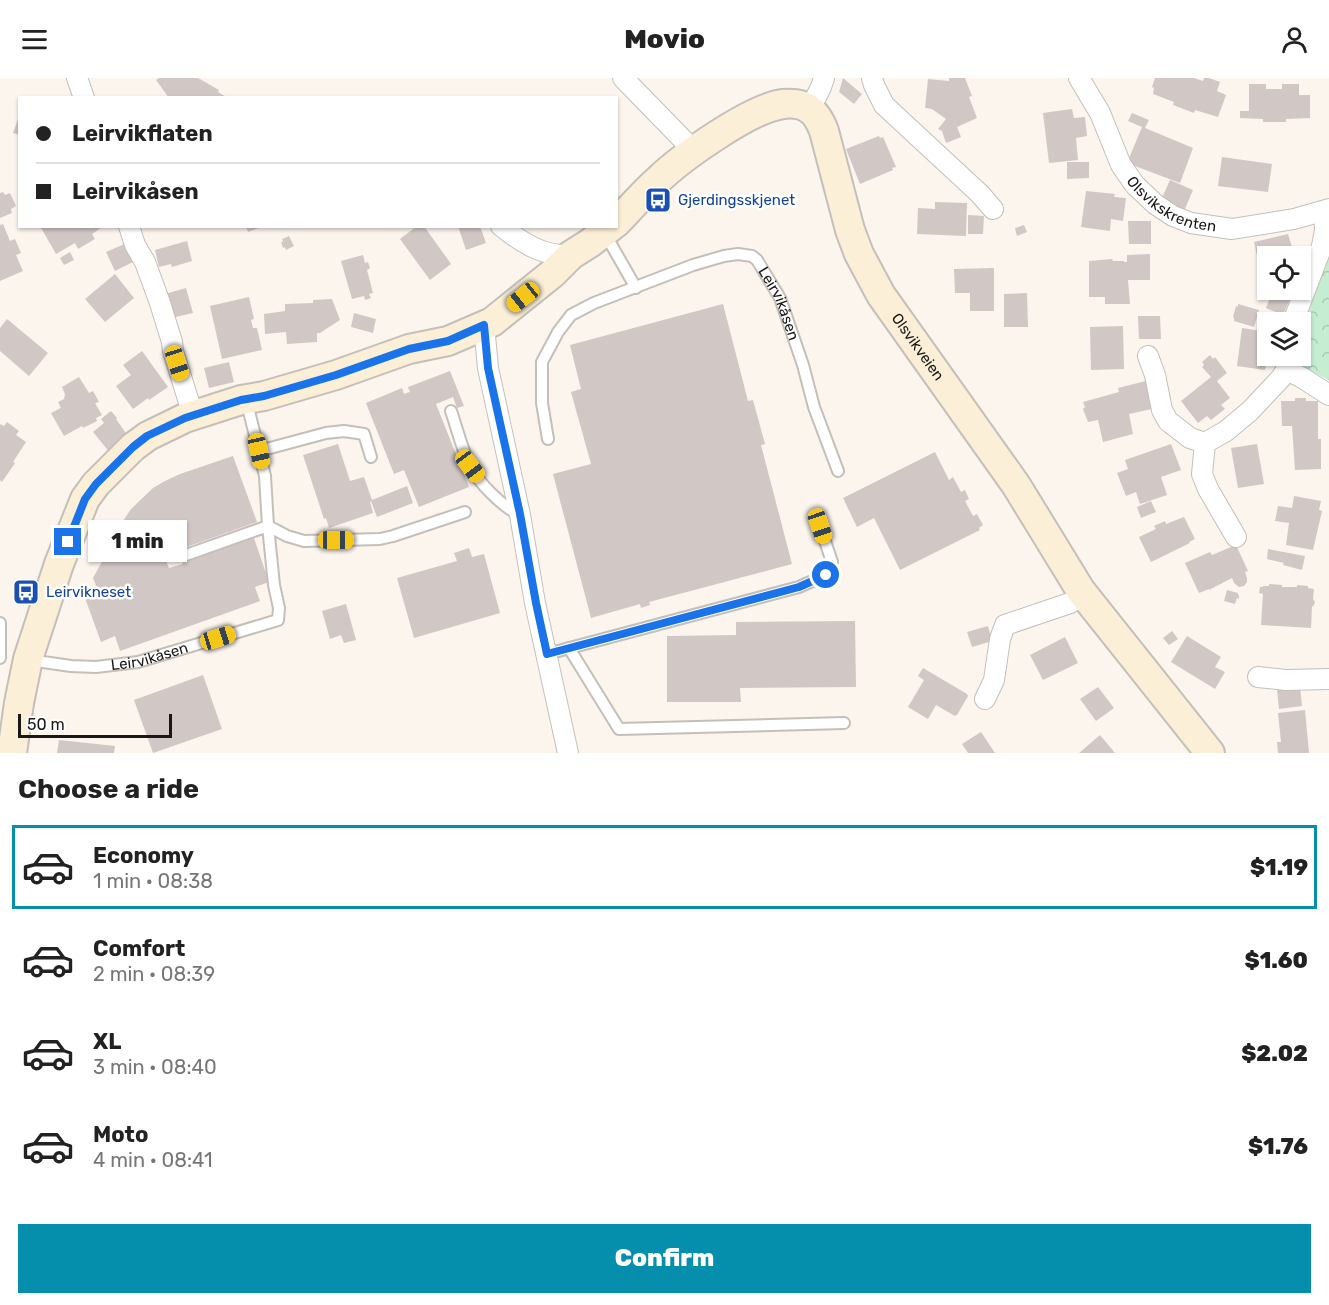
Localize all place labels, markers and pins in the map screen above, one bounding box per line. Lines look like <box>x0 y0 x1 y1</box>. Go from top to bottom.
bus stop icon: Gjerdingsskjenet <box>643 185 673 215</box>
place label: Gjerdingsskjenet <box>678 191 795 209</box>
bus stop icon: Leirvikneset <box>11 577 41 607</box>
place label: Leirvikneset <box>46 583 131 601</box>

